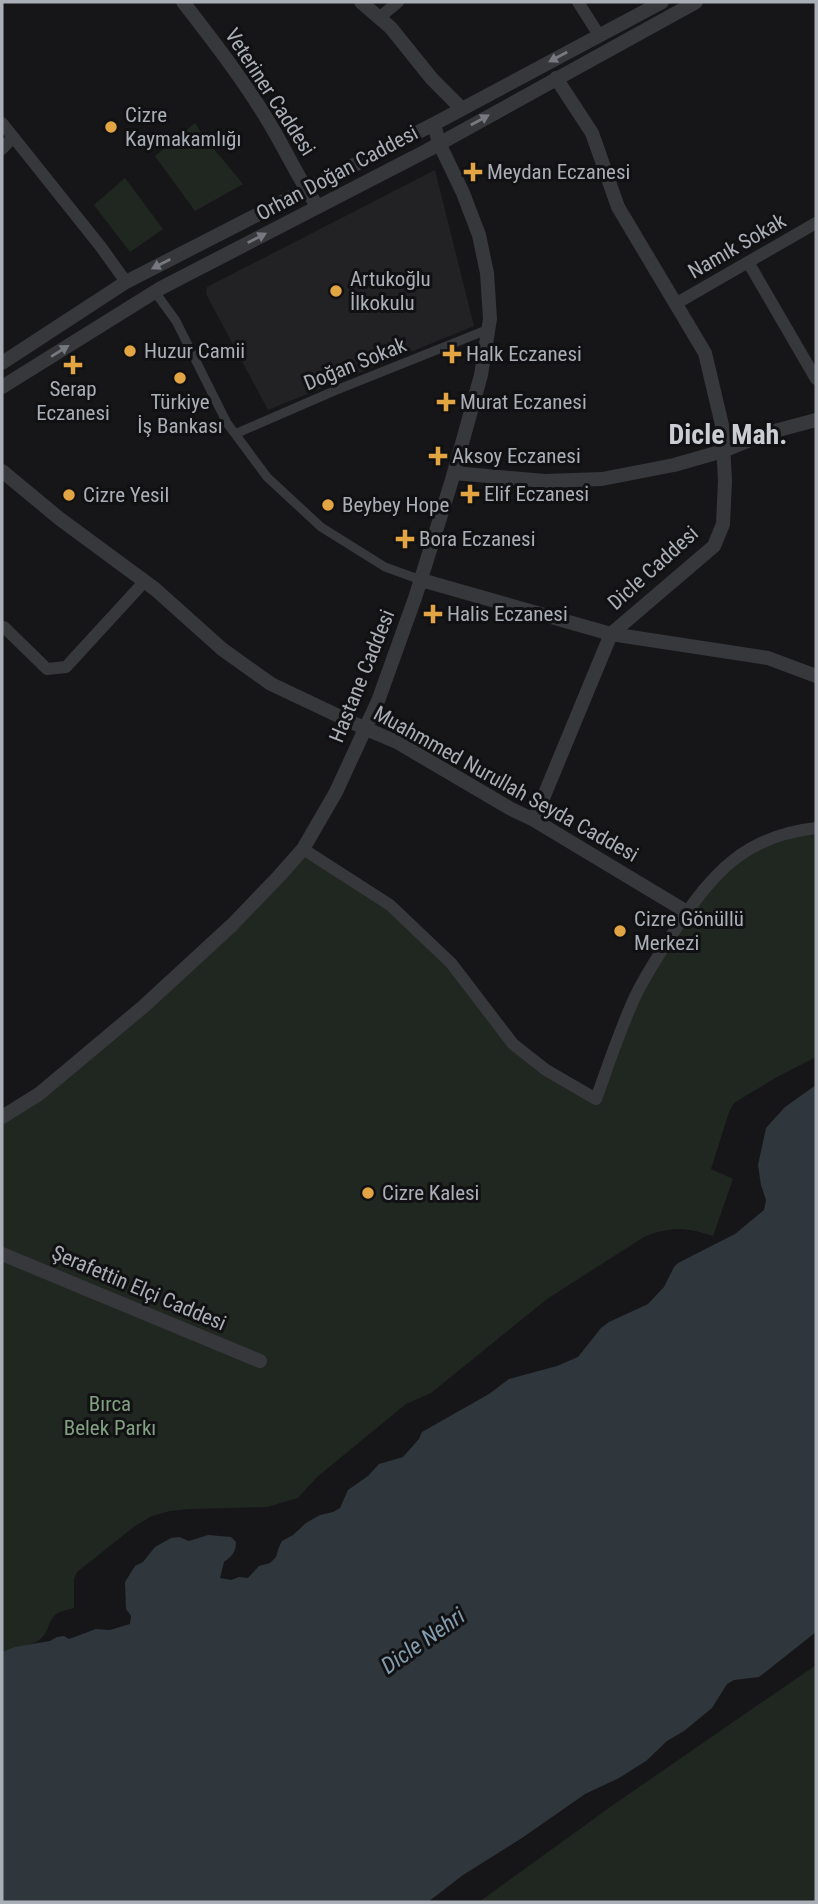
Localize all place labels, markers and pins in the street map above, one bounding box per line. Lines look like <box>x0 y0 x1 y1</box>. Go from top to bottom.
place label: Cizre Kaymakamlığı <box>125 103 241 151</box>
marker: Cizre Kaymakamlığı <box>103 119 119 135</box>
place label: Meydan Eczanesi <box>487 160 630 184</box>
marker: Meydan Eczanesi <box>465 164 481 180</box>
place label: Artukoğlu İlkokulu <box>350 267 431 315</box>
marker: Artukoğlu İlkokulu <box>328 283 344 299</box>
place label: Huzur Camii <box>144 339 245 363</box>
place label: Halk Eczanesi <box>466 342 582 366</box>
marker: Huzur Camii <box>122 343 138 359</box>
marker: Halk Eczanesi <box>444 346 460 362</box>
marker: Serap Eczanesi <box>65 357 81 373</box>
marker: Türkiye İş Bankası <box>172 370 188 386</box>
place label: Serap Eczanesi <box>36 377 110 425</box>
place label: Türkiye İş Bankası <box>137 390 223 438</box>
place label: Murat Eczanesi <box>460 390 587 414</box>
marker: Murat Eczanesi <box>438 394 454 410</box>
place label: Aksoy Eczanesi <box>452 444 581 468</box>
marker: Aksoy Eczanesi <box>430 448 446 464</box>
place label: Elif Eczanesi <box>484 482 589 506</box>
place label: Cizre Yesil <box>83 483 169 507</box>
marker: Elif Eczanesi <box>462 486 478 502</box>
marker: Cizre Yesil <box>61 487 77 503</box>
place label: Beybey Hope <box>342 493 449 517</box>
marker: Beybey Hope <box>320 497 336 513</box>
place label: Bora Eczanesi <box>419 527 536 551</box>
marker: Bora Eczanesi <box>397 531 413 547</box>
place label: Halis Eczanesi <box>447 602 568 626</box>
marker: Halis Eczanesi <box>425 606 441 622</box>
place label: Cizre Gönüllü Merkezi <box>634 907 744 955</box>
marker: Cizre Gönüllü Merkezi <box>612 923 628 939</box>
place label: Cizre Kalesi <box>382 1181 479 1205</box>
marker: Cizre Kalesi <box>360 1185 376 1201</box>

